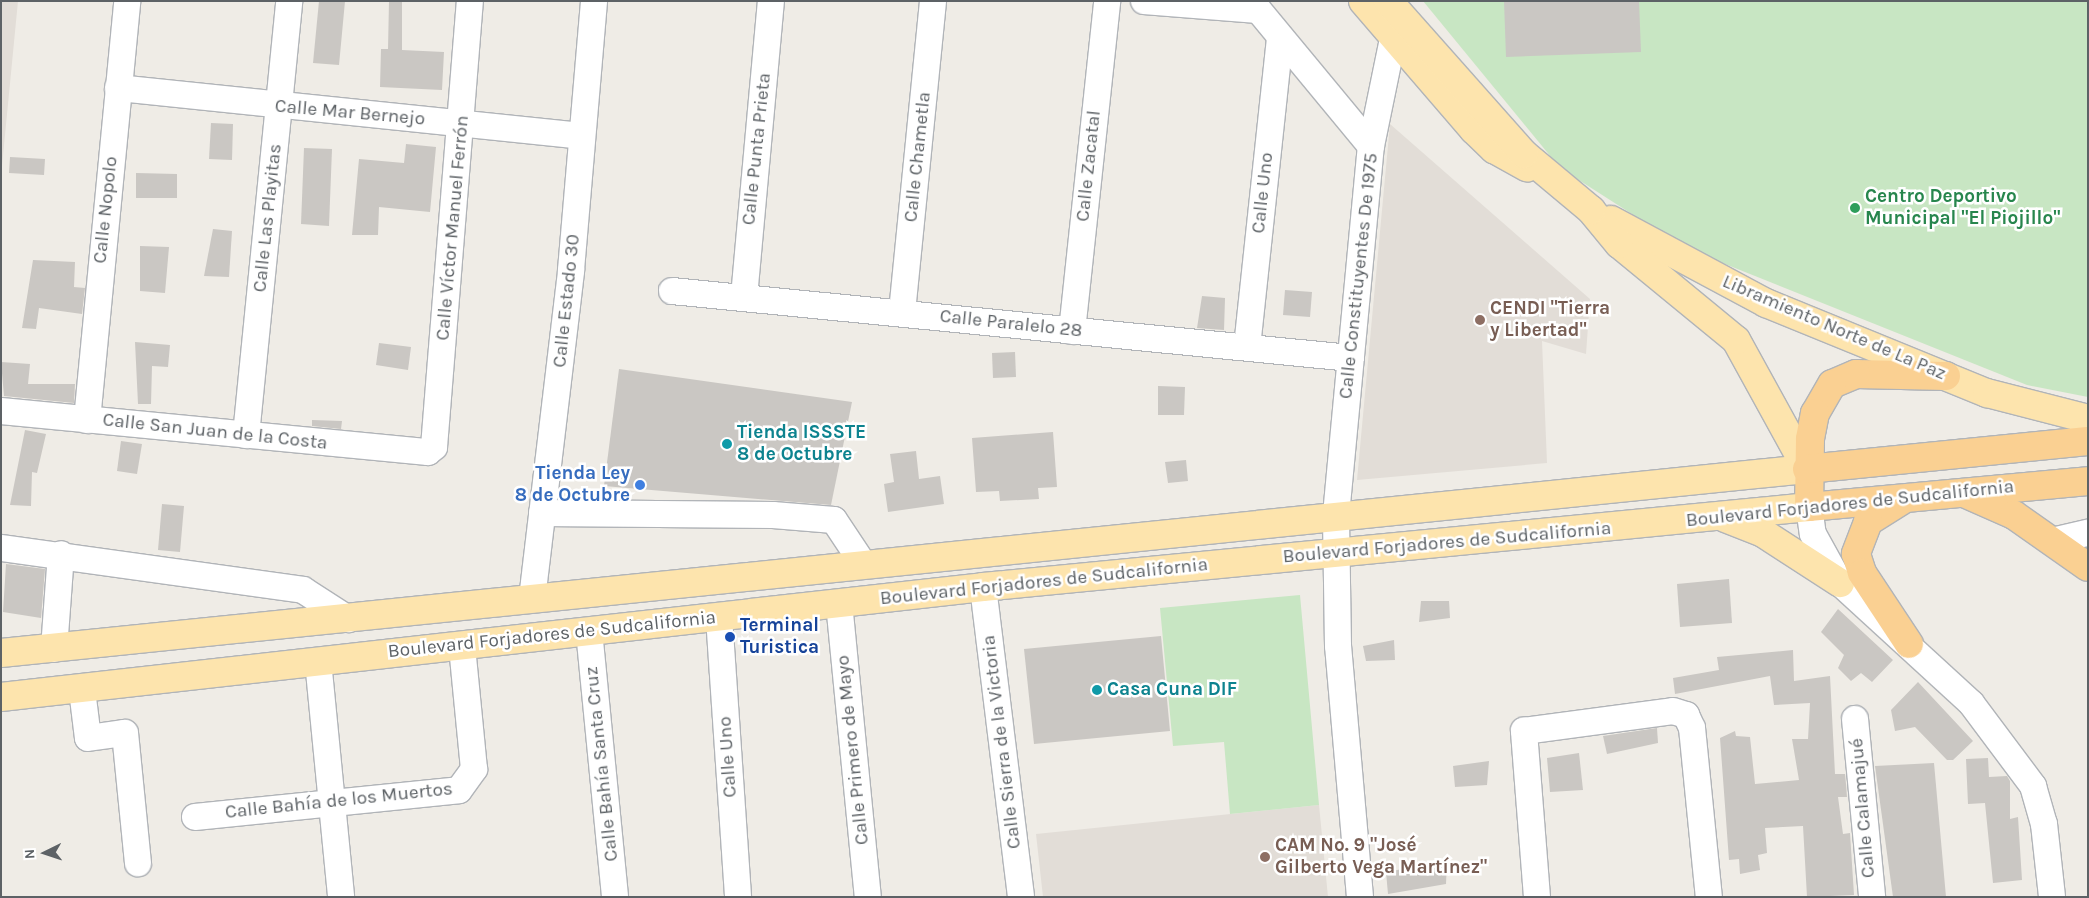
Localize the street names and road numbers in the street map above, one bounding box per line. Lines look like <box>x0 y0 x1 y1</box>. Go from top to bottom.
street label: Calle Punta Prieta <box>738 72 776 226</box>
street label: Calle Chametla <box>900 91 936 223</box>
street label: Calle Mar Bernejo <box>274 95 426 131</box>
street label: Calle Zacatal <box>1072 109 1106 223</box>
street label: Calle Víctor Manuel Ferrón <box>432 114 474 342</box>
street label: Calle Las Playitas <box>249 143 287 293</box>
street label: Calle Uno <box>1247 151 1279 235</box>
street label: Calle Constituyentes De 1975 <box>1335 152 1383 400</box>
street label: Calle Nopolo <box>89 155 123 265</box>
street label: Calle Estado 30 <box>549 233 585 369</box>
street label: Libramiento Norte de La Paz <box>1719 270 1949 386</box>
street label: Calle Paralelo 28 <box>939 305 1083 343</box>
street label: Calle San Juan de la Costa <box>101 409 329 455</box>
street label: Boulevard Forjadores de Sudcalifornia <box>1685 475 2015 533</box>
street label: Boulevard Forjadores de Sudcalifornia <box>1282 517 1612 569</box>
street label: Boulevard Forjadores de Sudcalifornia <box>879 553 1209 611</box>
street label: Boulevard Forjadores de Sudcalifornia <box>387 606 717 664</box>
street label: Calle Sierra de la Victoria <box>978 634 1026 850</box>
street label: Calle Primero de Mayo <box>832 654 874 846</box>
street label: Calle Bahía Santa Cruz <box>580 665 624 863</box>
street label: Calle Uno <box>714 716 742 798</box>
street label: Calle Calamajué <box>1846 737 1880 879</box>
street label: Calle Bahía de los Muertos <box>224 778 454 824</box>

